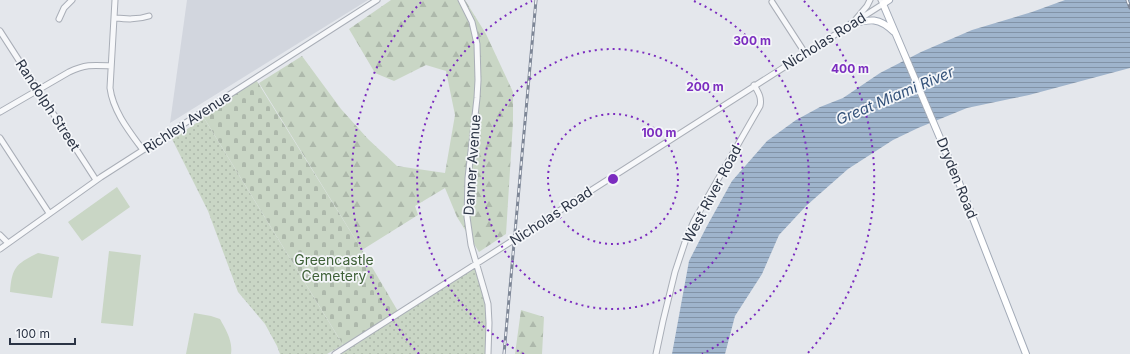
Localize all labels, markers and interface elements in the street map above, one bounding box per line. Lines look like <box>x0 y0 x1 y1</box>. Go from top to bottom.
street label: Nicholas Road <box>779 8 869 73</box>
text: 300 m <box>733 33 771 48</box>
street label: Randolph Street <box>12 56 85 154</box>
text: 400 m <box>831 61 869 76</box>
water label: Great Miami River <box>833 62 957 129</box>
text: 200 m <box>686 79 724 94</box>
street label: Richley Avenue <box>140 87 234 156</box>
street label: Danner Avenue <box>459 114 484 216</box>
text: 100 m <box>641 125 677 140</box>
street label: Dryden Road <box>933 135 981 221</box>
street label: West River Road <box>679 142 744 246</box>
centre of rings <box>606 172 620 186</box>
street label: Nicholas Road <box>506 183 595 249</box>
park label: Greencastle Cemetery <box>294 251 374 284</box>
scale bar <box>10 320 75 346</box>
text: 100 m <box>16 326 50 341</box>

